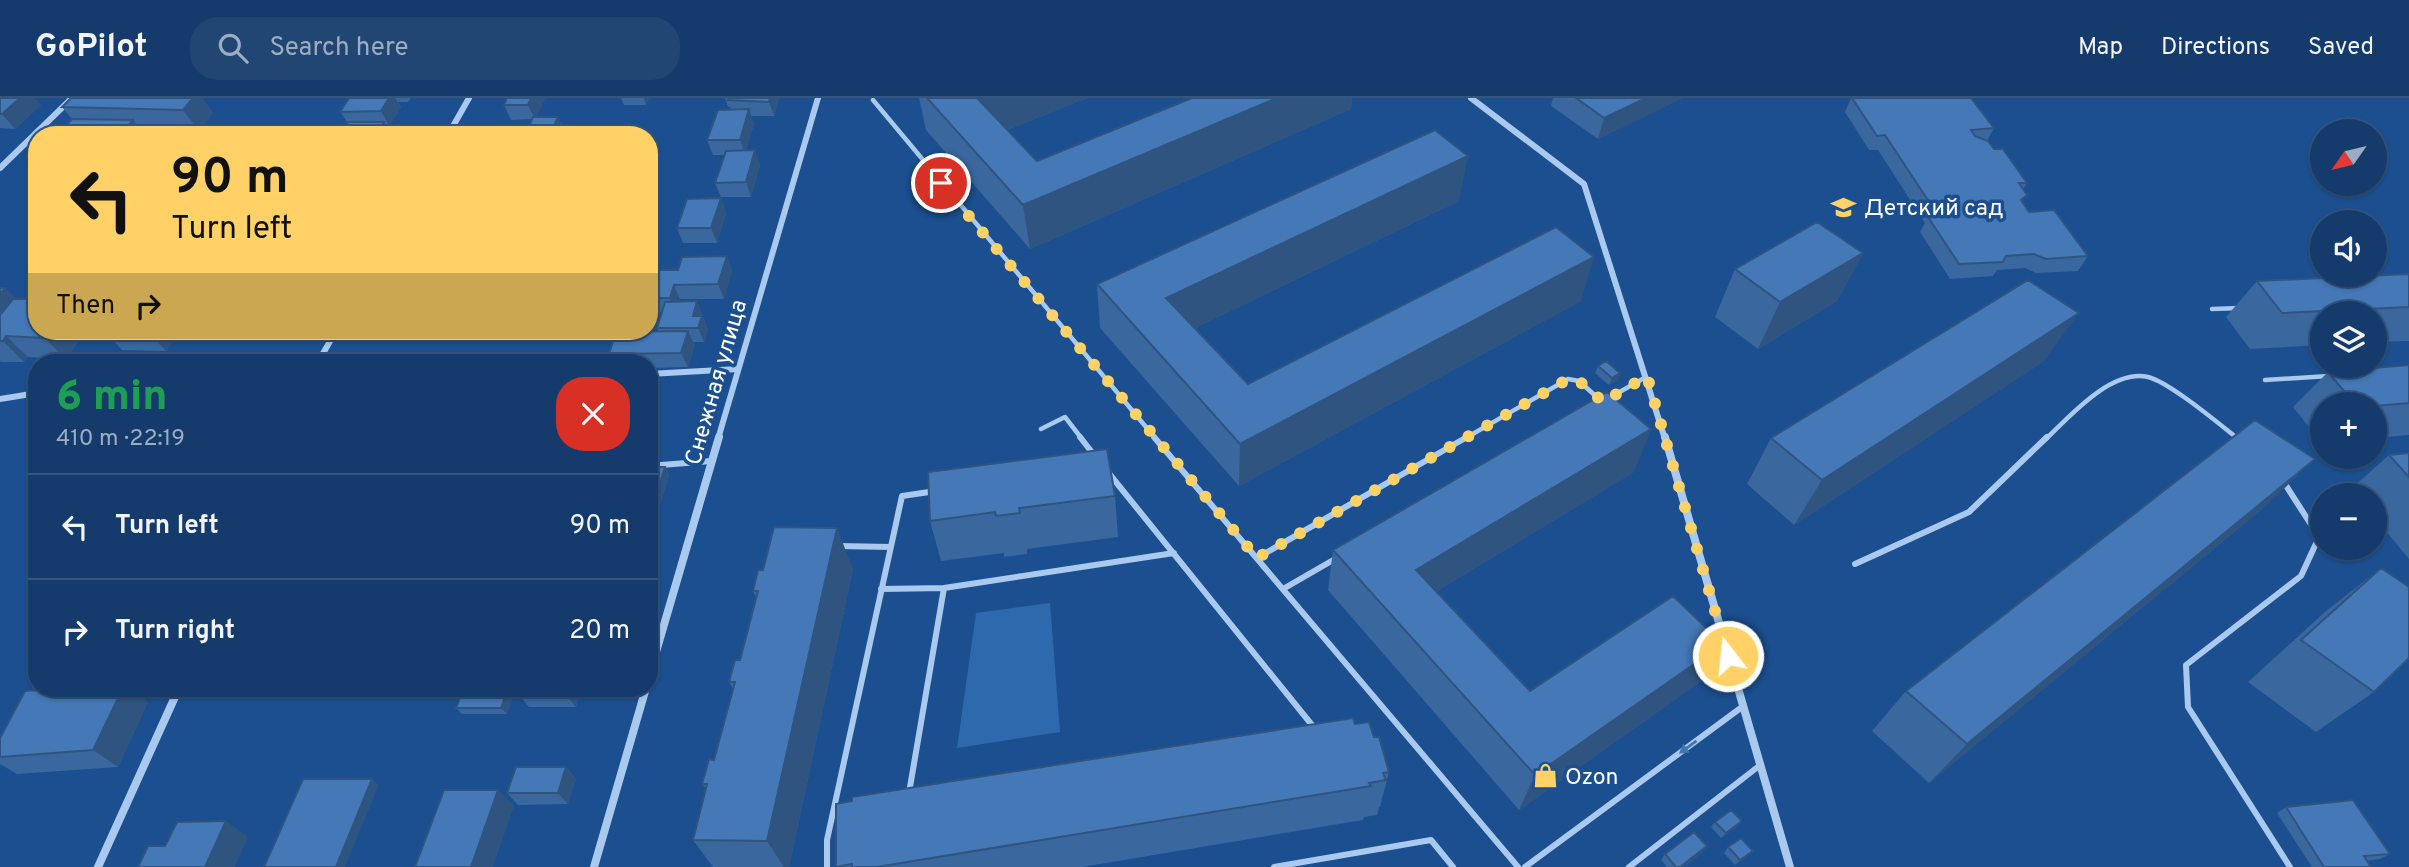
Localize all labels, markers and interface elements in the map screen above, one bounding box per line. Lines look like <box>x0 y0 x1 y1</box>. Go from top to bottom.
search box <box>190 17 680 80</box>
text: GoPilot <box>35 27 148 69</box>
icon: search <box>214 29 252 67</box>
text: Search here <box>270 32 408 65</box>
text: Map <box>2078 33 2123 63</box>
text: Directions <box>2161 33 2270 63</box>
text: Saved <box>2308 33 2374 63</box>
north arrow <box>2310 119 2387 196</box>
map controls <box>2310 119 2387 560</box>
text: 90 m <box>171 149 289 211</box>
pin <box>911 153 971 213</box>
icon: left <box>56 154 147 245</box>
icon: arrive <box>922 164 960 202</box>
school or university icon: Детский сад <box>1830 193 1858 221</box>
place label: Детский сад <box>1864 195 2003 224</box>
text: Turn left <box>171 210 292 250</box>
button: sound <box>2310 210 2387 287</box>
icon: right <box>129 287 167 325</box>
text: Then <box>56 290 115 323</box>
street label: Снежная улица <box>680 297 755 469</box>
button: layers <box>2310 301 2387 378</box>
text: 6 min <box>56 372 168 425</box>
button: close <box>556 377 630 451</box>
button: + <box>2310 392 2387 469</box>
text: 410 m · 22:19 <box>56 425 185 454</box>
button: − <box>2310 483 2387 560</box>
icon: left <box>56 508 94 546</box>
text: Turn left <box>115 510 219 543</box>
text: 90 m <box>570 510 630 543</box>
icon: right <box>56 613 94 651</box>
text: Turn right <box>115 615 235 648</box>
text: 20 m <box>569 615 630 648</box>
position arrow <box>1691 619 1765 693</box>
one-way arrow <box>1679 740 1697 755</box>
shop icon: Ozon <box>1531 762 1559 790</box>
place label: Ozon <box>1565 764 1618 793</box>

